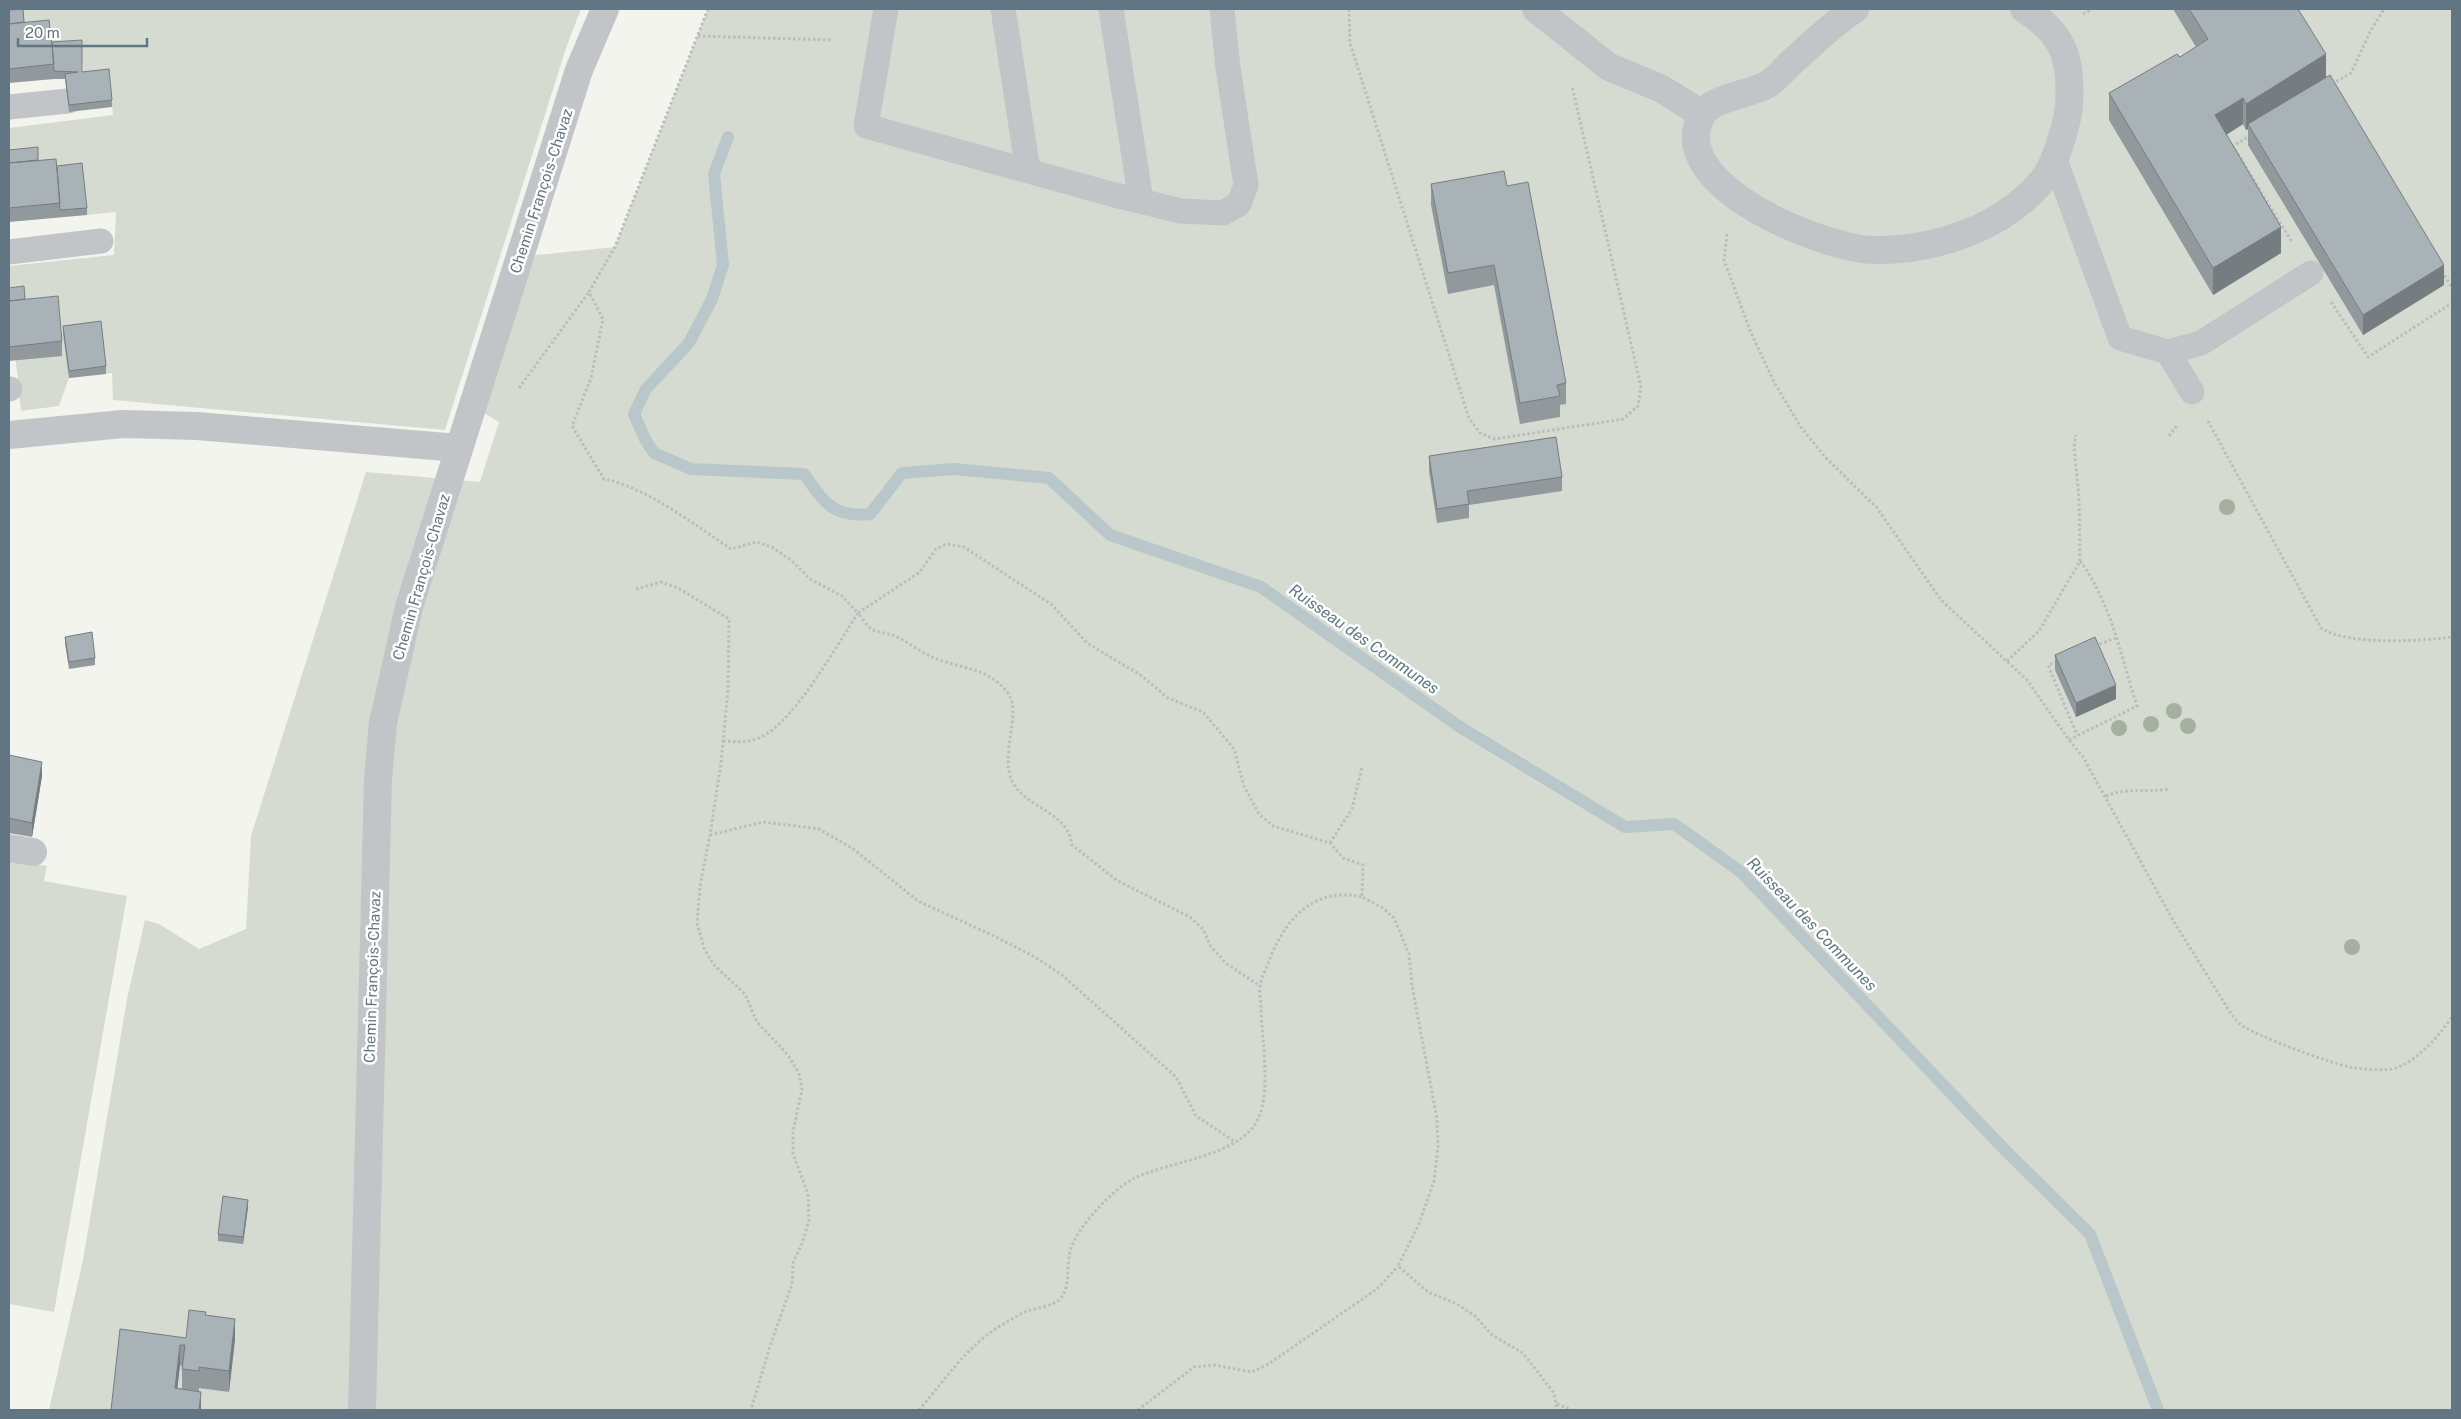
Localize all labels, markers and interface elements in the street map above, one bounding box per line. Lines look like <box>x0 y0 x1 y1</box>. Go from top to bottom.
scale bar <box>18 15 146 47</box>
text: 20 m <box>25 24 60 41</box>
street label: Chemin François-Chavaz <box>506 107 576 275</box>
street label: Chemin François-Chavaz <box>389 492 453 662</box>
water label: Ruisseau des Communes <box>1285 580 1443 698</box>
water label: Ruisseau des Communes <box>1743 853 1881 995</box>
street label: Chemin François-Chavaz <box>361 891 383 1063</box>

